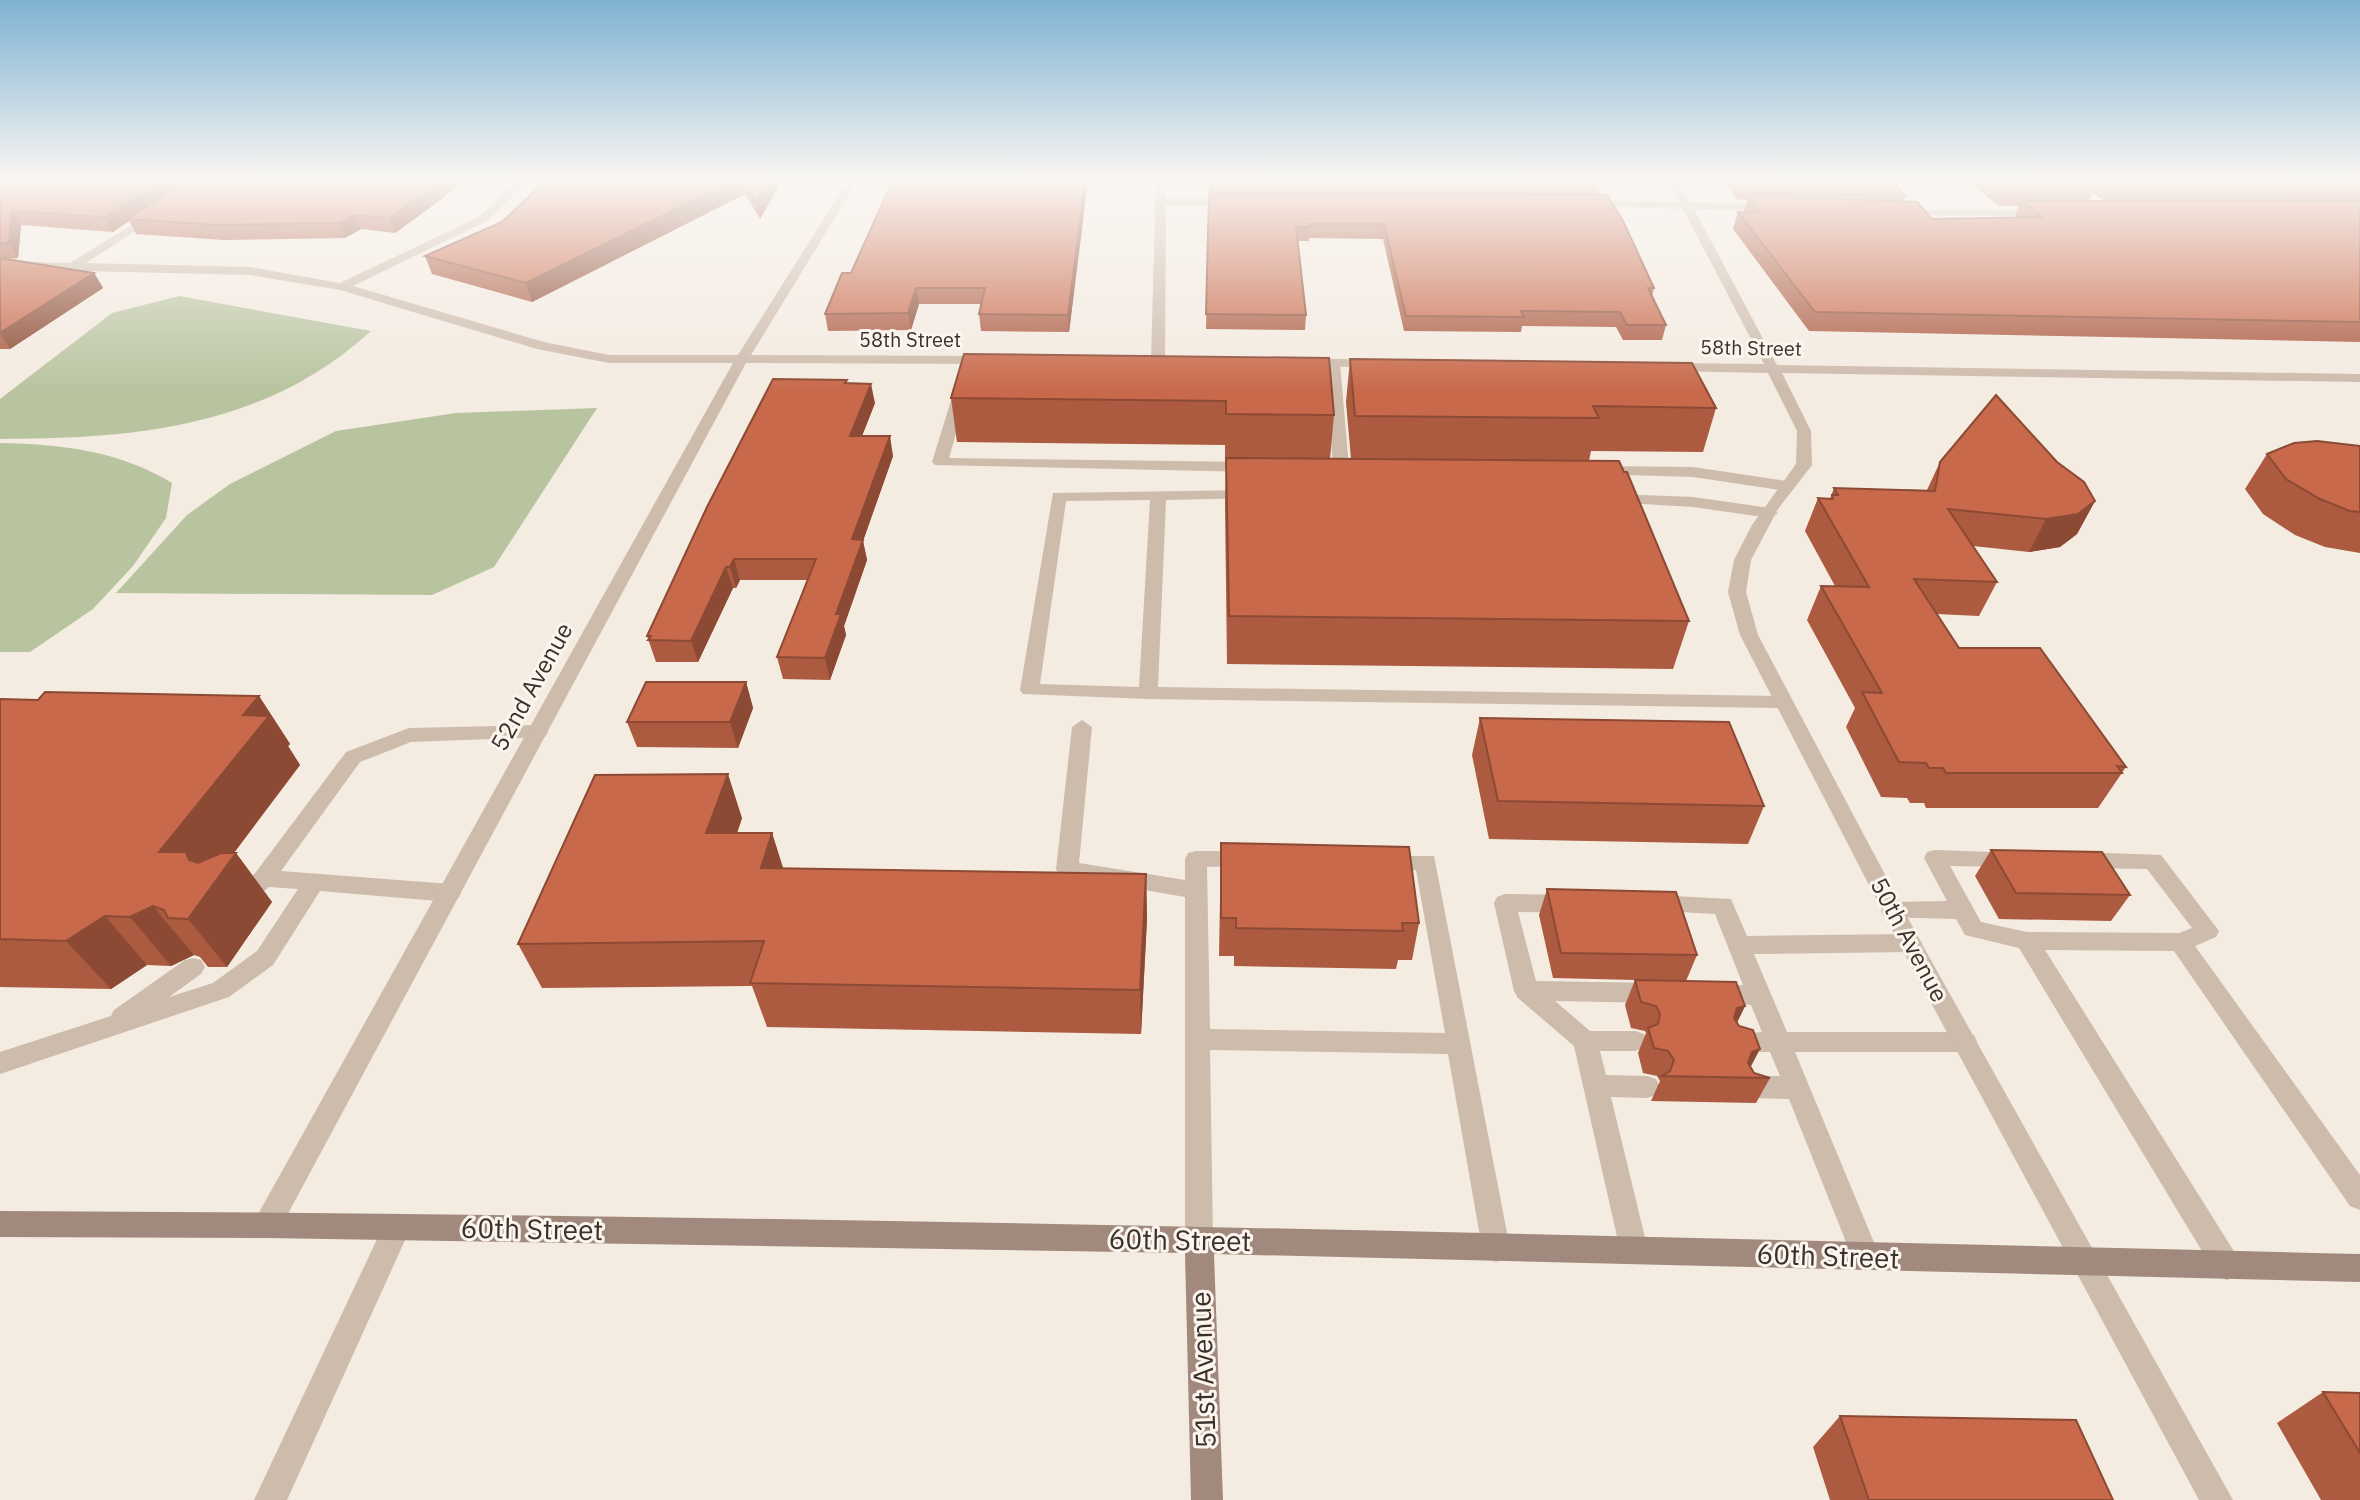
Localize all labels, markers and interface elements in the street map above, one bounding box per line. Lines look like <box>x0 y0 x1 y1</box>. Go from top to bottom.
street label: 58th Street <box>859 326 961 353</box>
street label: 58th Street <box>1700 333 1802 362</box>
street label: 52nd Avenue <box>483 617 580 756</box>
street label: 50th Avenue <box>1864 872 1956 1007</box>
street label: 60th Street <box>460 1209 604 1248</box>
street label: 60th Street <box>1108 1220 1252 1259</box>
street label: 60th Street <box>1756 1235 1900 1276</box>
street label: 51st Avenue <box>1181 1291 1224 1449</box>

